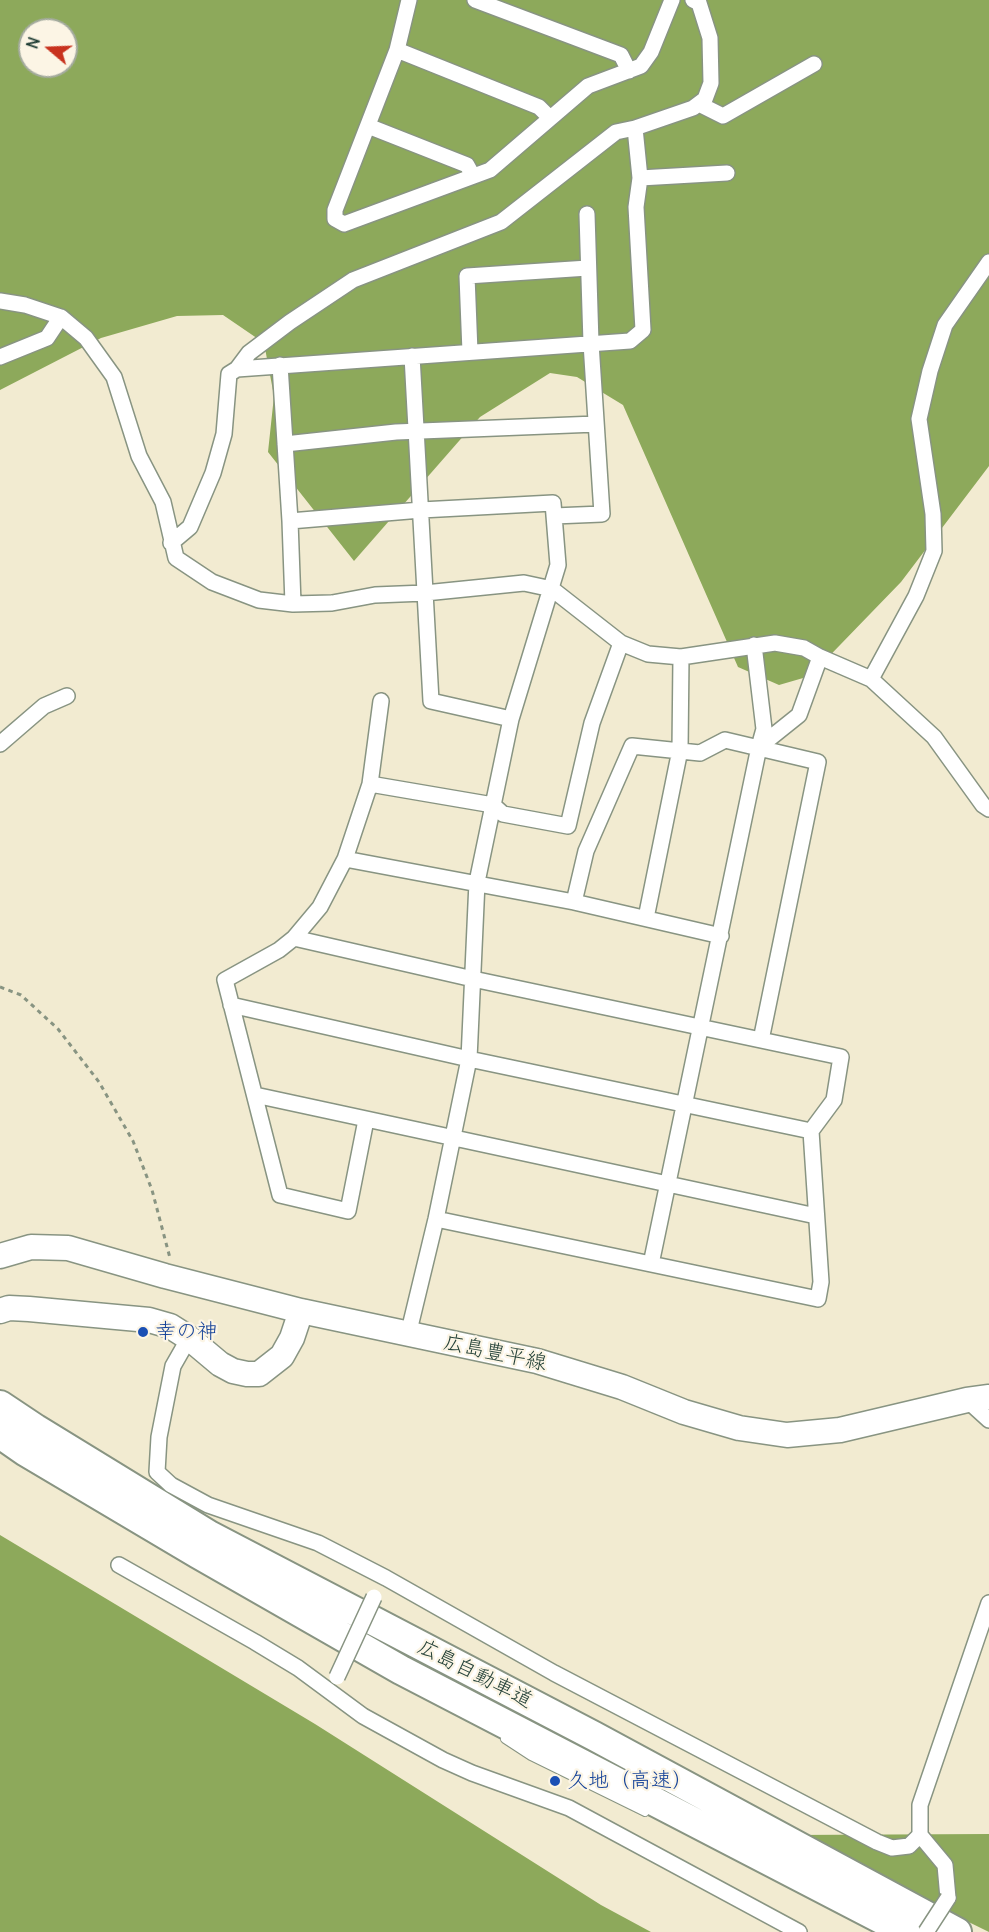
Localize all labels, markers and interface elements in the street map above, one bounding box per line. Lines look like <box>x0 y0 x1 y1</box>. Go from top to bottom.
north arrow <box>18 18 78 78</box>
text: N <box>22 34 44 51</box>
place label: 幸の神 <box>155 1319 218 1345</box>
marker: 幸の神 <box>136 1325 150 1339</box>
street label: 広島豊平線 <box>441 1330 549 1376</box>
street label: 広島自動車道 <box>413 1634 537 1714</box>
place label: 久地（高速） <box>567 1768 693 1794</box>
marker: 久地（高速） <box>548 1774 562 1788</box>

